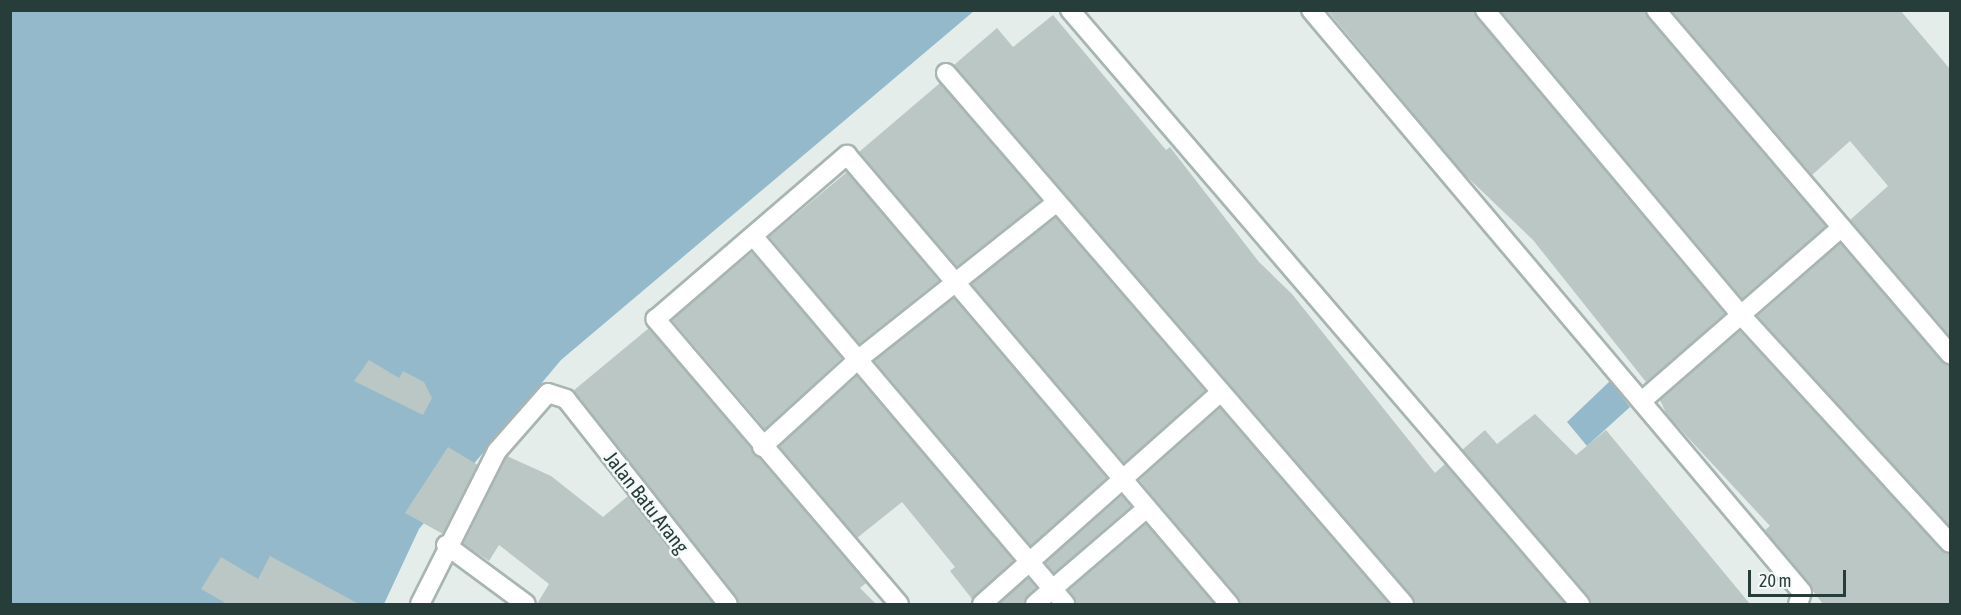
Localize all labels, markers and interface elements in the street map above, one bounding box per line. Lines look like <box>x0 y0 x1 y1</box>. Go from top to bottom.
street label: Jalan Batu Arang <box>600 446 694 558</box>
scale bar <box>1751 558 1848 596</box>
text: 20 m <box>1759 570 1791 591</box>

